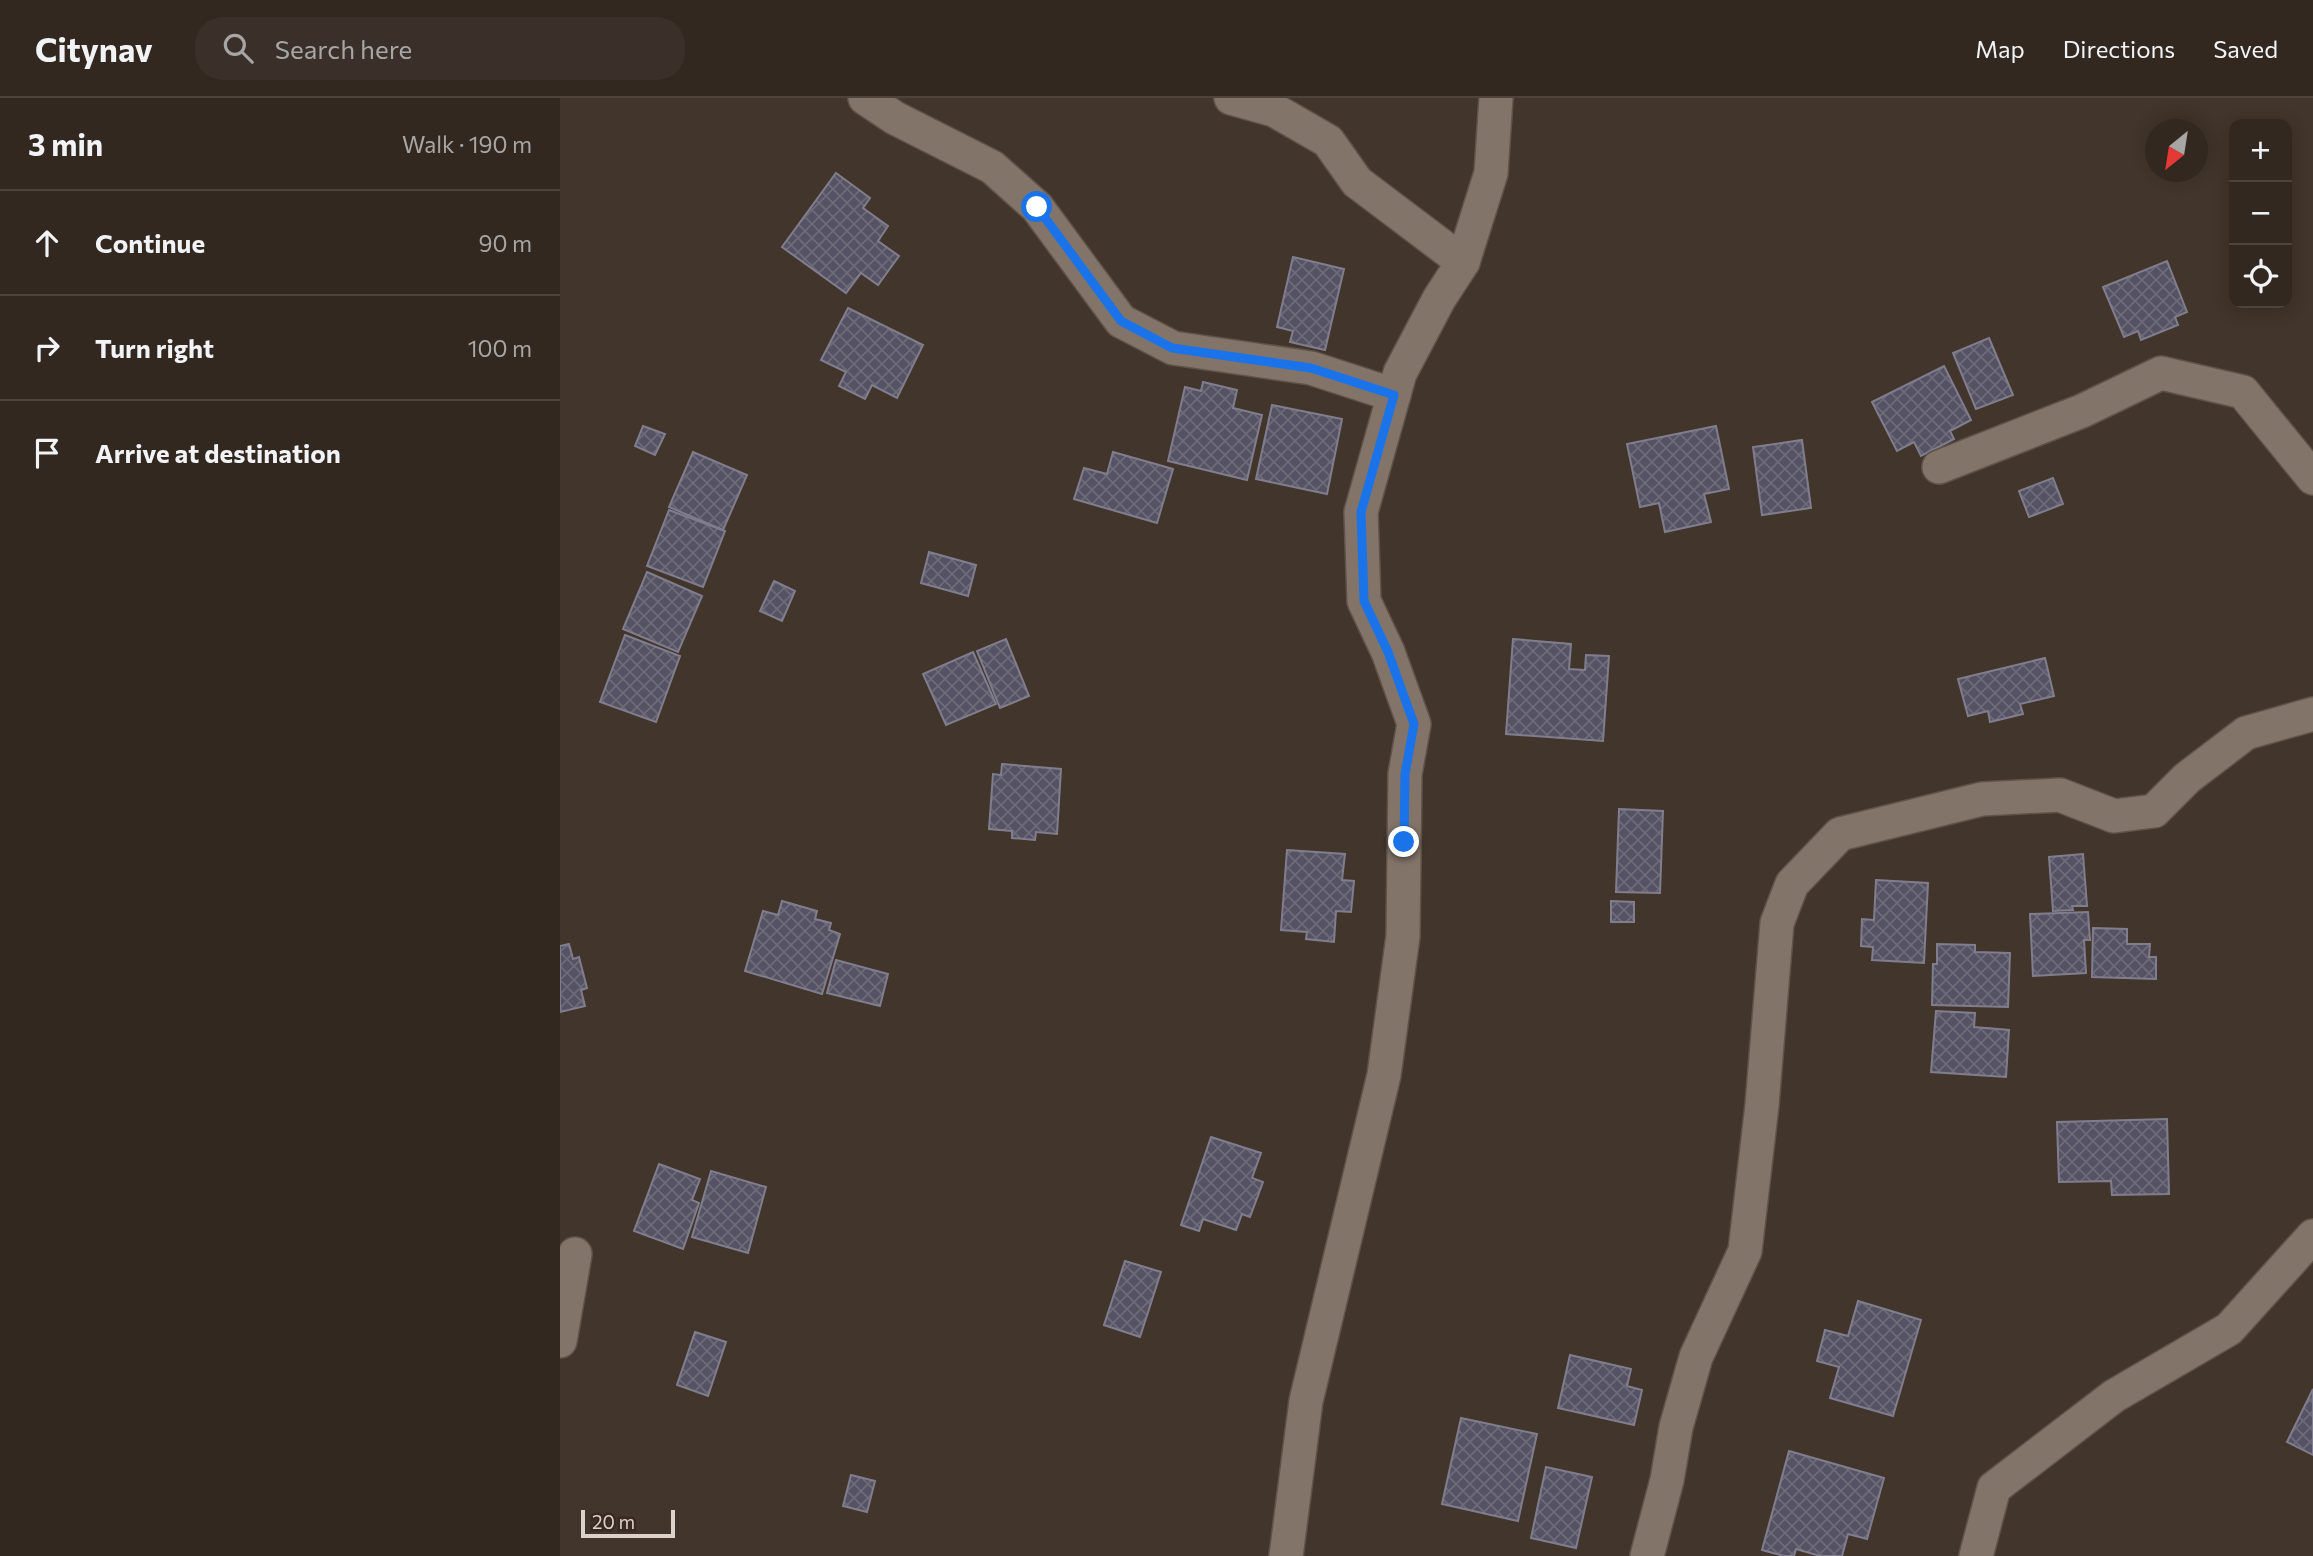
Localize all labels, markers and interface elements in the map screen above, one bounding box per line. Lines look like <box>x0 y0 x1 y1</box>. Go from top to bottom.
search box <box>195 17 685 80</box>
text: Citynav <box>35 28 153 69</box>
icon: search <box>219 29 257 67</box>
text: Search here <box>275 33 412 64</box>
text: Map <box>1975 34 2025 63</box>
text: Directions <box>2063 34 2175 63</box>
text: Saved <box>2213 34 2278 63</box>
north arrow <box>2145 119 2208 182</box>
map controls <box>2229 119 2292 308</box>
button: + <box>2229 119 2292 182</box>
text: 3 min <box>28 125 103 162</box>
text: Walk · 190 m <box>402 130 532 158</box>
button: − <box>2229 182 2292 245</box>
route start <box>1021 191 1052 222</box>
icon: ahead <box>28 224 66 262</box>
text: Continue <box>95 227 205 258</box>
text: 90 m <box>479 229 532 257</box>
button: locate <box>2229 245 2292 308</box>
icon: right <box>28 329 66 367</box>
text: Turn right <box>95 332 214 363</box>
text: 100 m <box>468 334 532 362</box>
icon: arrive <box>28 434 66 472</box>
text: Arrive at destination <box>95 437 341 468</box>
route end <box>1388 826 1419 857</box>
scale bar <box>581 1507 676 1539</box>
text: 20 m <box>592 1510 635 1533</box>

